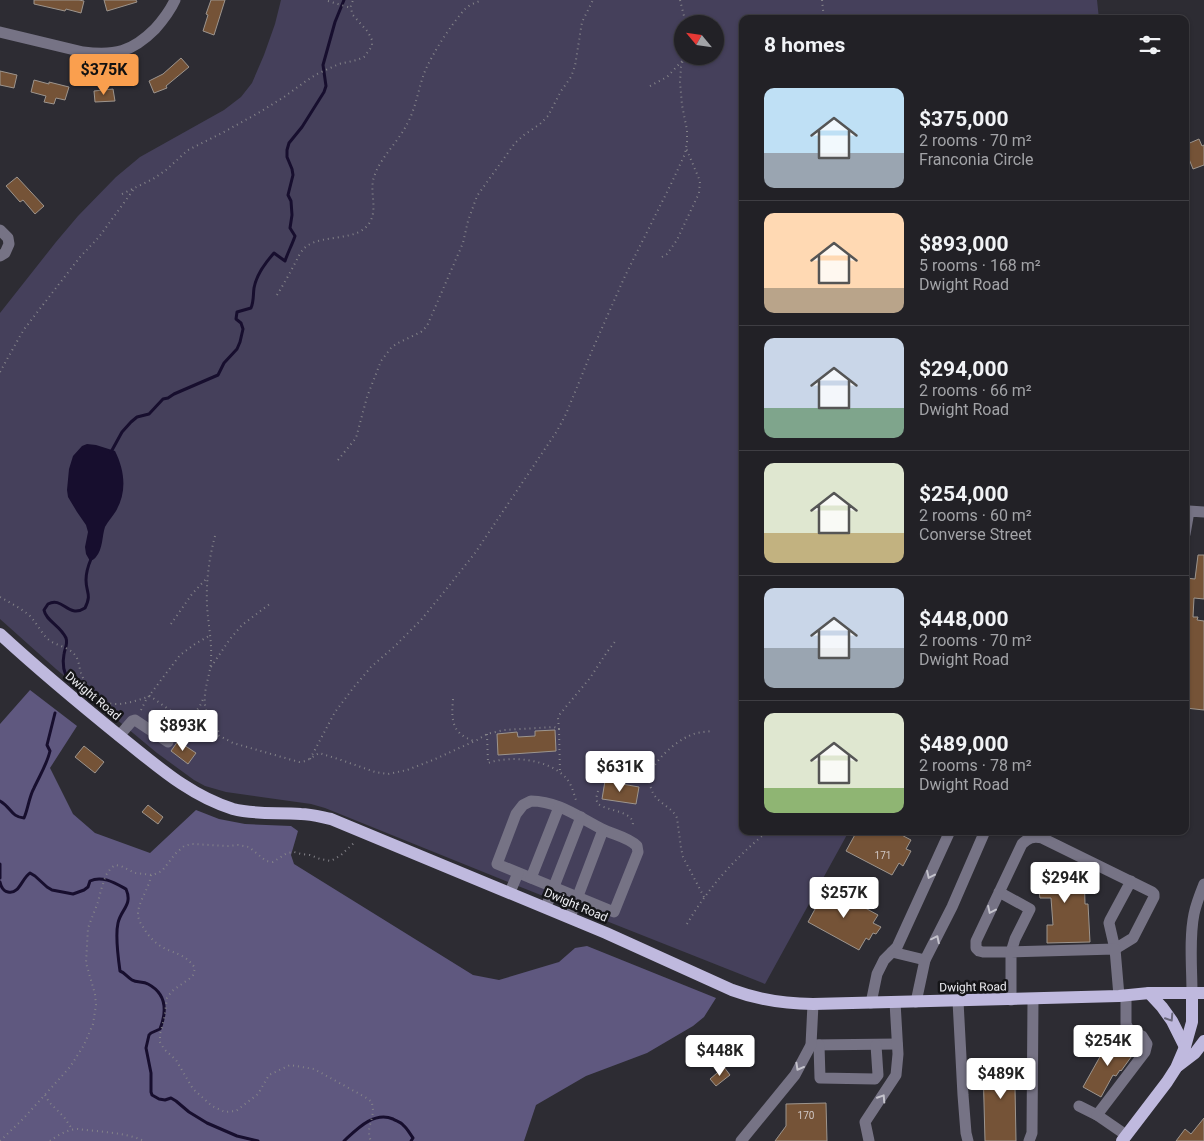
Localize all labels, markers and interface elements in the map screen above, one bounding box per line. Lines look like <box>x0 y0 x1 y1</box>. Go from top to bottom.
north arrow <box>674 15 724 65</box>
map controls <box>674 15 724 65</box>
icon: filters <box>1136 31 1164 59</box>
text: 8 homes <box>764 33 845 57</box>
pin: $375K <box>69 54 139 96</box>
text: $375K <box>81 60 127 79</box>
text: $375,000 <box>919 107 1009 131</box>
icon: home <box>804 108 864 168</box>
text: 2 rooms · 70 m² <box>919 131 1032 150</box>
text: Franconia Circle <box>919 150 1034 169</box>
text: $893,000 <box>919 232 1009 256</box>
icon: home <box>804 233 864 293</box>
text: 5 rooms · 168 m² <box>919 256 1041 275</box>
text: Dwight Road <box>919 275 1009 294</box>
text: $294,000 <box>919 357 1009 381</box>
icon: home <box>804 358 864 418</box>
text: 2 rooms · 66 m² <box>919 381 1032 400</box>
text: Dwight Road <box>919 400 1009 419</box>
text: $254,000 <box>919 482 1009 506</box>
icon: home <box>804 483 864 543</box>
text: 2 rooms · 60 m² <box>919 506 1032 525</box>
text: Converse Street <box>919 525 1032 544</box>
text: $448,000 <box>919 607 1009 631</box>
icon: home <box>804 608 864 668</box>
text: 2 rooms · 70 m² <box>919 631 1032 650</box>
text: Dwight Road <box>919 650 1009 669</box>
street label: Dwight Road <box>63 669 123 723</box>
pin: $893K <box>148 710 218 752</box>
text: $893K <box>160 716 206 735</box>
text: $489,000 <box>919 732 1009 756</box>
icon: home <box>804 733 864 793</box>
pin: $631K <box>585 750 655 793</box>
text: 2 rooms · 78 m² <box>919 756 1032 775</box>
text: $631K <box>597 757 643 776</box>
text: Dwight Road <box>919 775 1009 794</box>
house number: 171 <box>875 850 891 861</box>
pin: $294K <box>1030 862 1100 904</box>
text: $294K <box>1042 868 1088 887</box>
one-way arrow <box>926 870 936 879</box>
pin: $257K <box>809 876 879 919</box>
text: $257K <box>821 883 867 902</box>
street label: Dwight Road <box>542 885 610 925</box>
one-way arrow <box>987 905 997 914</box>
one-way arrow <box>930 935 940 944</box>
street label: Dwight Road <box>939 979 1007 995</box>
one-way arrow <box>1164 1012 1173 1022</box>
pin: $254K <box>1073 1024 1143 1067</box>
text: $254K <box>1085 1031 1131 1050</box>
pin: $448K <box>685 1034 755 1077</box>
text: $448K <box>697 1041 743 1060</box>
pin: $489K <box>966 1058 1036 1100</box>
one-way arrow <box>795 1062 805 1071</box>
text: $489K <box>978 1064 1024 1083</box>
one-way arrow <box>875 1094 885 1103</box>
house number: 170 <box>798 1110 815 1121</box>

